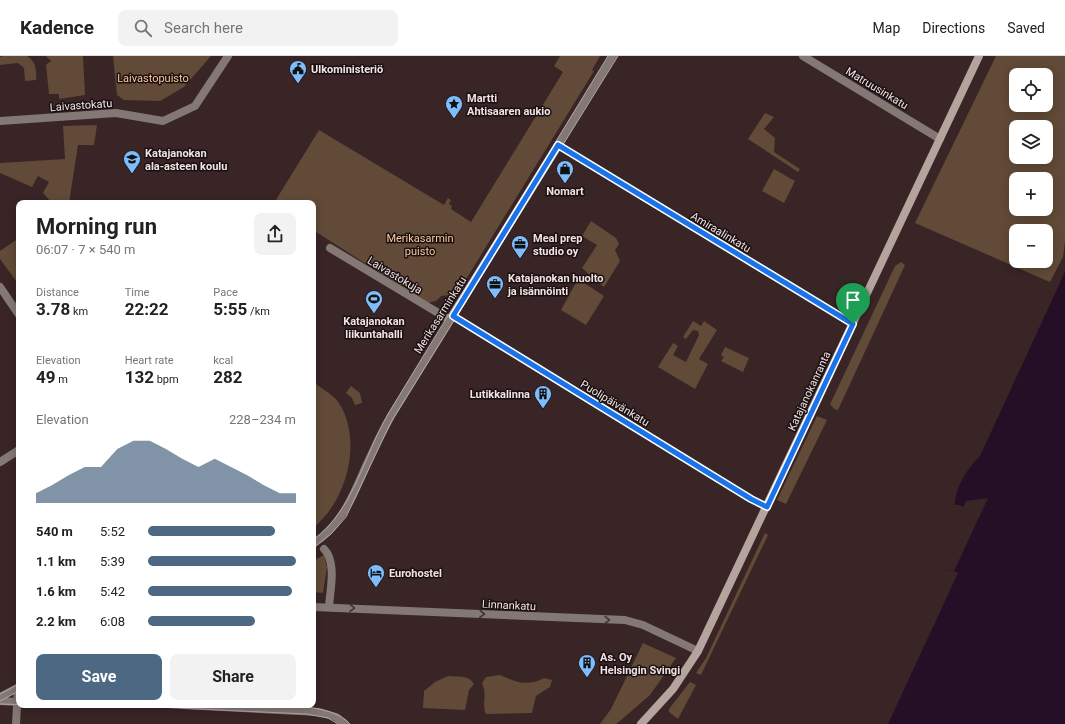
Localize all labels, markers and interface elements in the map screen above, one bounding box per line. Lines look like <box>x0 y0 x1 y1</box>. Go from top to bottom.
search box <box>118 10 398 46</box>
text: Kadence <box>20 16 94 39</box>
icon: search <box>132 17 154 39</box>
text: Search here <box>164 19 243 37</box>
text: Map <box>873 20 900 36</box>
text: Directions <box>922 20 985 36</box>
text: Saved <box>1007 20 1045 36</box>
public building icon: Ulkoministeriö <box>288 59 308 84</box>
place label: Ulkoministeriö <box>311 63 383 76</box>
street label: Matruusinkatu <box>843 65 910 112</box>
map controls <box>1009 68 1053 268</box>
button: locate <box>1009 68 1053 112</box>
park label: Laivastopuisto <box>117 72 189 85</box>
place label: Martti Ahtisaaren aukio <box>467 92 550 118</box>
place icon: Martti Ahtisaaren aukio <box>444 94 464 119</box>
street label: Laivastokatu <box>49 97 113 114</box>
button: layers <box>1009 120 1053 164</box>
place label: Katajanokan ala-asteen koulu <box>145 147 227 173</box>
school or university icon: Katajanokan ala-asteen koulu <box>122 149 142 174</box>
shop icon: Nomart <box>555 159 575 184</box>
button: + <box>1009 172 1053 216</box>
place label: Nomart <box>546 185 584 198</box>
street label: Amiraalinkatu <box>688 209 753 255</box>
button: share <box>254 213 296 255</box>
text: Morning run <box>36 214 157 239</box>
button: − <box>1009 224 1053 268</box>
park label: Merikasarmin puisto <box>386 232 454 258</box>
place label: Meal prep studio oy <box>533 232 582 258</box>
office icon: Meal prep studio oy <box>510 234 530 259</box>
text: 06:07 · 7 × 540 m <box>36 242 135 257</box>
street label: Laivastokuja <box>365 254 424 297</box>
place label: Katajanokan huolto ja isännöinti <box>507 272 604 298</box>
street label: Merikasarminkatu <box>411 274 469 356</box>
office icon: Katajanokan huolto ja isännöinti <box>485 274 505 299</box>
pin <box>836 283 870 324</box>
text: Distance <box>36 286 79 299</box>
text: Time <box>125 286 149 299</box>
text: Pace <box>213 286 238 299</box>
sports icon: Katajanokan liikuntahalli <box>364 289 384 314</box>
icon: arrive <box>842 289 864 311</box>
text: 3.78 <box>36 299 70 319</box>
text: 22:22 <box>125 299 168 319</box>
text: 5:55 <box>213 299 247 319</box>
text: km <box>70 305 88 318</box>
text: /km <box>247 305 270 318</box>
place label: Katajanokan liikuntahalli <box>343 315 405 341</box>
street label: Katajanokanranta <box>785 349 834 433</box>
text: Elevation <box>36 354 81 367</box>
text: Heart rate <box>125 354 174 367</box>
text: kcal <box>213 354 233 367</box>
text: 49 <box>36 367 56 387</box>
text: 132 <box>125 367 154 387</box>
text: 282 <box>213 367 243 387</box>
text: m <box>56 373 68 386</box>
text: bpm <box>154 373 179 386</box>
street label: Puolipäivänkatu <box>578 378 652 429</box>
building icon: Lutikkalinna <box>533 384 553 409</box>
place label: Lutikkalinna <box>470 388 530 401</box>
text: Elevation <box>36 412 89 427</box>
text: 228–234 m <box>229 412 296 427</box>
text: 540 m <box>36 524 73 539</box>
text: 5:52 <box>100 524 125 539</box>
text: 1.1 km <box>36 554 76 569</box>
text: 5:39 <box>100 554 125 569</box>
hotel icon: Eurohostel <box>366 563 386 588</box>
place label: Eurohostel <box>389 567 442 580</box>
text: 1.6 km <box>36 584 76 599</box>
text: 5:42 <box>100 584 125 599</box>
street label: Linnankatu <box>482 598 536 613</box>
one-way arrow <box>349 604 355 613</box>
one-way arrow <box>479 610 485 619</box>
text: 2.2 km <box>36 614 76 629</box>
text: 6:08 <box>100 614 125 629</box>
one-way arrow <box>604 615 610 624</box>
place label: As. Oy Helsingin Svingi <box>600 651 680 677</box>
building icon: As. Oy Helsingin Svingi <box>577 653 597 678</box>
button: Save <box>36 654 162 700</box>
button: Share <box>170 654 296 700</box>

